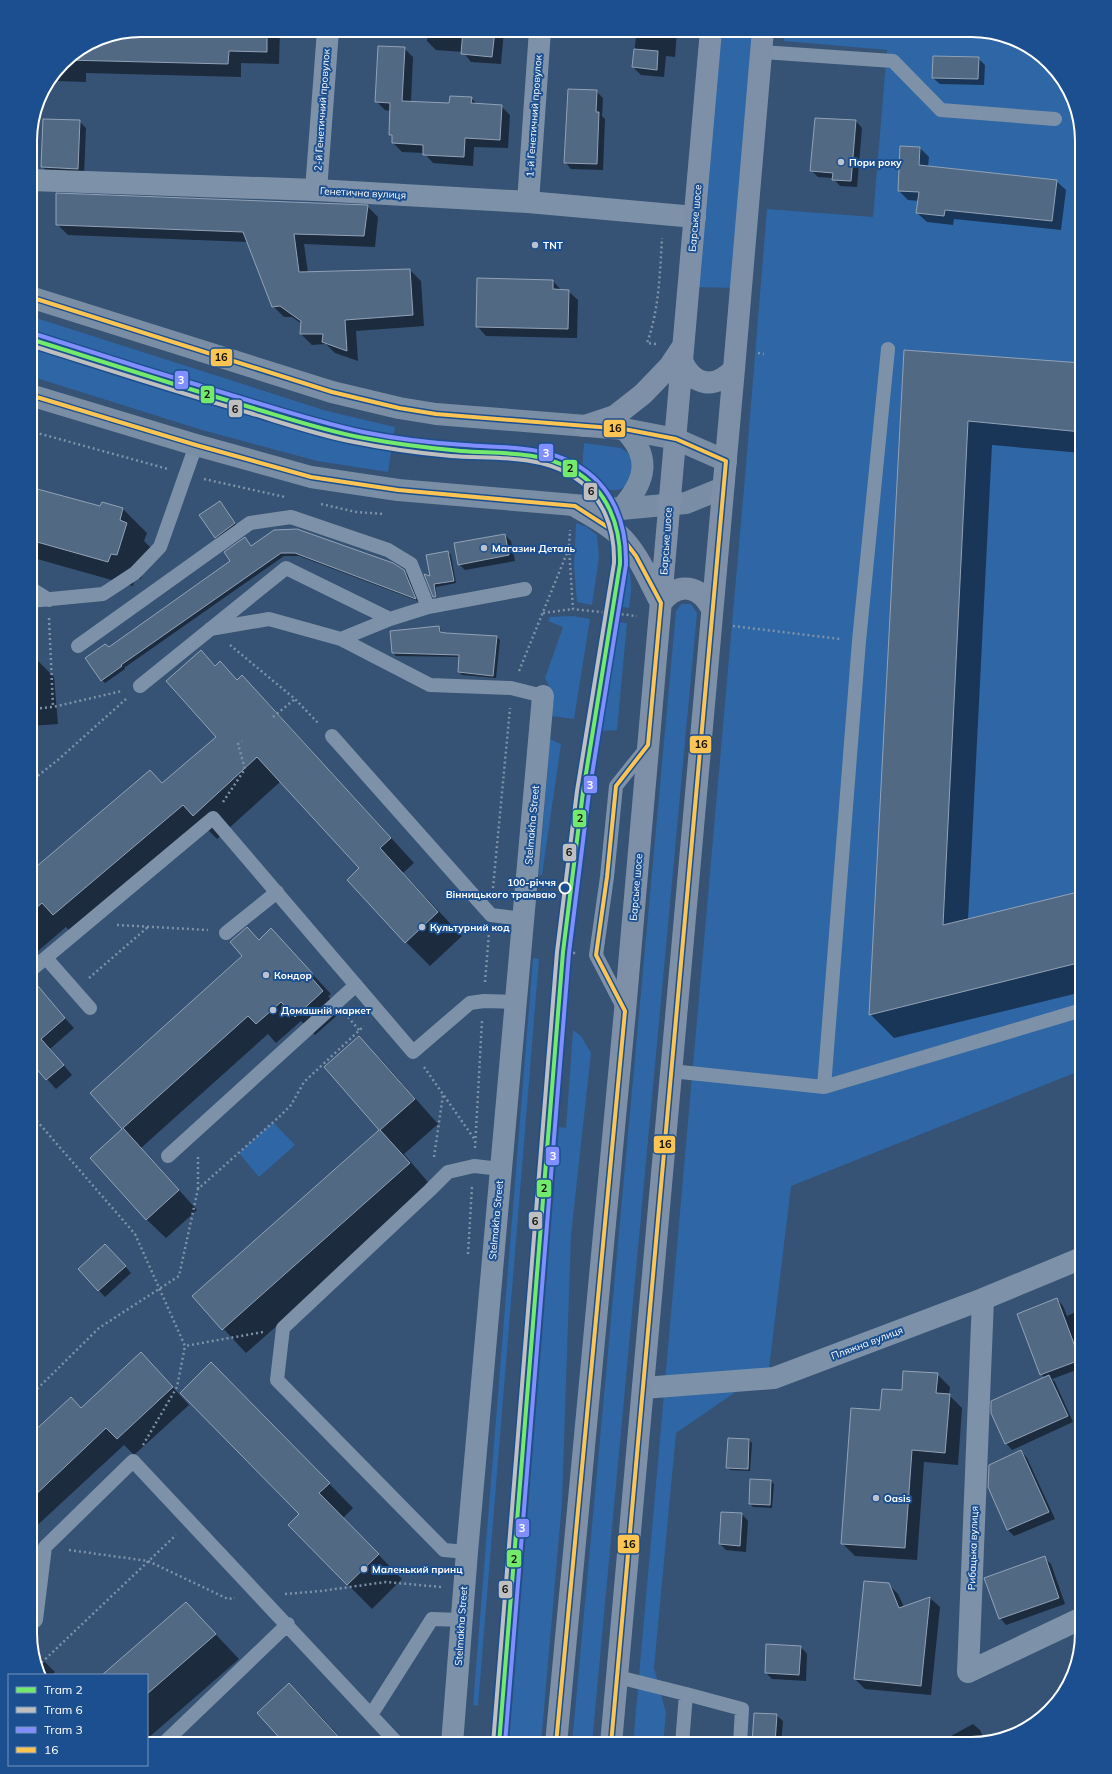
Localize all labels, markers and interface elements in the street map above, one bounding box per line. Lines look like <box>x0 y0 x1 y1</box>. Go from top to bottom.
street label: 2-й Генетичний провулок <box>311 48 333 172</box>
street label: 1-й Генетичний провулок <box>523 54 545 178</box>
place label: Пори року <box>849 156 902 169</box>
marker: Пори року <box>836 157 846 167</box>
street label: Барське шосе <box>686 183 704 252</box>
street label: Генетична вулиця <box>320 184 406 202</box>
place label: TNT <box>543 239 564 252</box>
marker: TNT <box>530 240 540 250</box>
line badge: 16 <box>210 348 233 367</box>
text: 16 <box>214 350 228 364</box>
line badge: 3 <box>174 370 189 390</box>
text: 3 <box>178 373 185 387</box>
line badge: 2 <box>200 385 215 404</box>
text: 2 <box>204 387 211 401</box>
line badge: 6 <box>228 399 243 418</box>
text: 6 <box>232 402 239 416</box>
line badge: 16 <box>603 419 626 438</box>
text: 16 <box>608 421 622 435</box>
line badge: 3 <box>538 443 554 462</box>
text: 3 <box>543 446 550 460</box>
line badge: 2 <box>562 459 578 478</box>
text: 2 <box>567 461 574 475</box>
line badge: 6 <box>583 482 598 501</box>
text: 6 <box>588 484 595 498</box>
street label: Барське шосе <box>657 506 675 575</box>
place label: Магазин Деталь <box>492 542 576 555</box>
marker: Магазин Деталь <box>479 543 489 553</box>
line badge: 16 <box>689 735 712 754</box>
text: 16 <box>694 737 708 751</box>
line badge: 3 <box>583 775 598 794</box>
text: 3 <box>587 778 594 792</box>
street label: Stelmakha Street <box>522 784 542 865</box>
line badge: 2 <box>572 809 587 828</box>
text: 2 <box>577 811 584 825</box>
line badge: 6 <box>562 843 577 862</box>
text: 6 <box>566 845 573 859</box>
street label: Барське шосе <box>627 852 645 921</box>
place label: 100-річчя Вінницького трамваю <box>446 876 556 901</box>
marker: 100-річчя Вінницького трамваю <box>558 881 572 895</box>
place label: Культурний код <box>430 921 510 934</box>
marker: Культурний код <box>417 922 427 932</box>
place label: Кондор <box>274 969 312 982</box>
marker: Кондор <box>261 970 271 980</box>
place label: Домашній маркет <box>281 1004 371 1017</box>
marker: Домашній маркет <box>268 1005 278 1015</box>
line badge: 16 <box>653 1135 676 1154</box>
text: 16 <box>658 1137 672 1151</box>
line badge: 3 <box>545 1146 560 1166</box>
text: 3 <box>550 1149 557 1163</box>
street label: Stelmakha Street <box>486 1179 506 1260</box>
line badge: 2 <box>536 1179 552 1198</box>
text: 2 <box>541 1181 548 1195</box>
line badge: 6 <box>528 1211 543 1230</box>
text: 6 <box>532 1214 539 1228</box>
street label: Пляжна вулиця <box>829 1323 905 1363</box>
place label: Oasis <box>884 1492 911 1505</box>
marker: Oasis <box>871 1493 881 1503</box>
street label: Рибацька вулиця <box>965 1506 981 1590</box>
line badge: 3 <box>515 1518 530 1538</box>
text: 3 <box>519 1521 526 1535</box>
line badge: 16 <box>617 1534 640 1554</box>
text: 16 <box>622 1537 636 1551</box>
line badge: 2 <box>506 1549 522 1568</box>
text: 2 <box>511 1552 518 1566</box>
place label: Маленький принц <box>372 1563 463 1576</box>
marker: Маленький принц <box>359 1564 369 1574</box>
line badge: 6 <box>498 1580 513 1599</box>
text: 6 <box>502 1582 509 1596</box>
street label: Stelmakha Street <box>452 1585 470 1666</box>
legend <box>8 1674 148 1766</box>
text: Tram 2 <box>44 1682 83 1697</box>
text: Tram 6 <box>44 1702 83 1717</box>
text: Tram 3 <box>44 1722 83 1737</box>
text: 16 <box>44 1742 58 1757</box>

